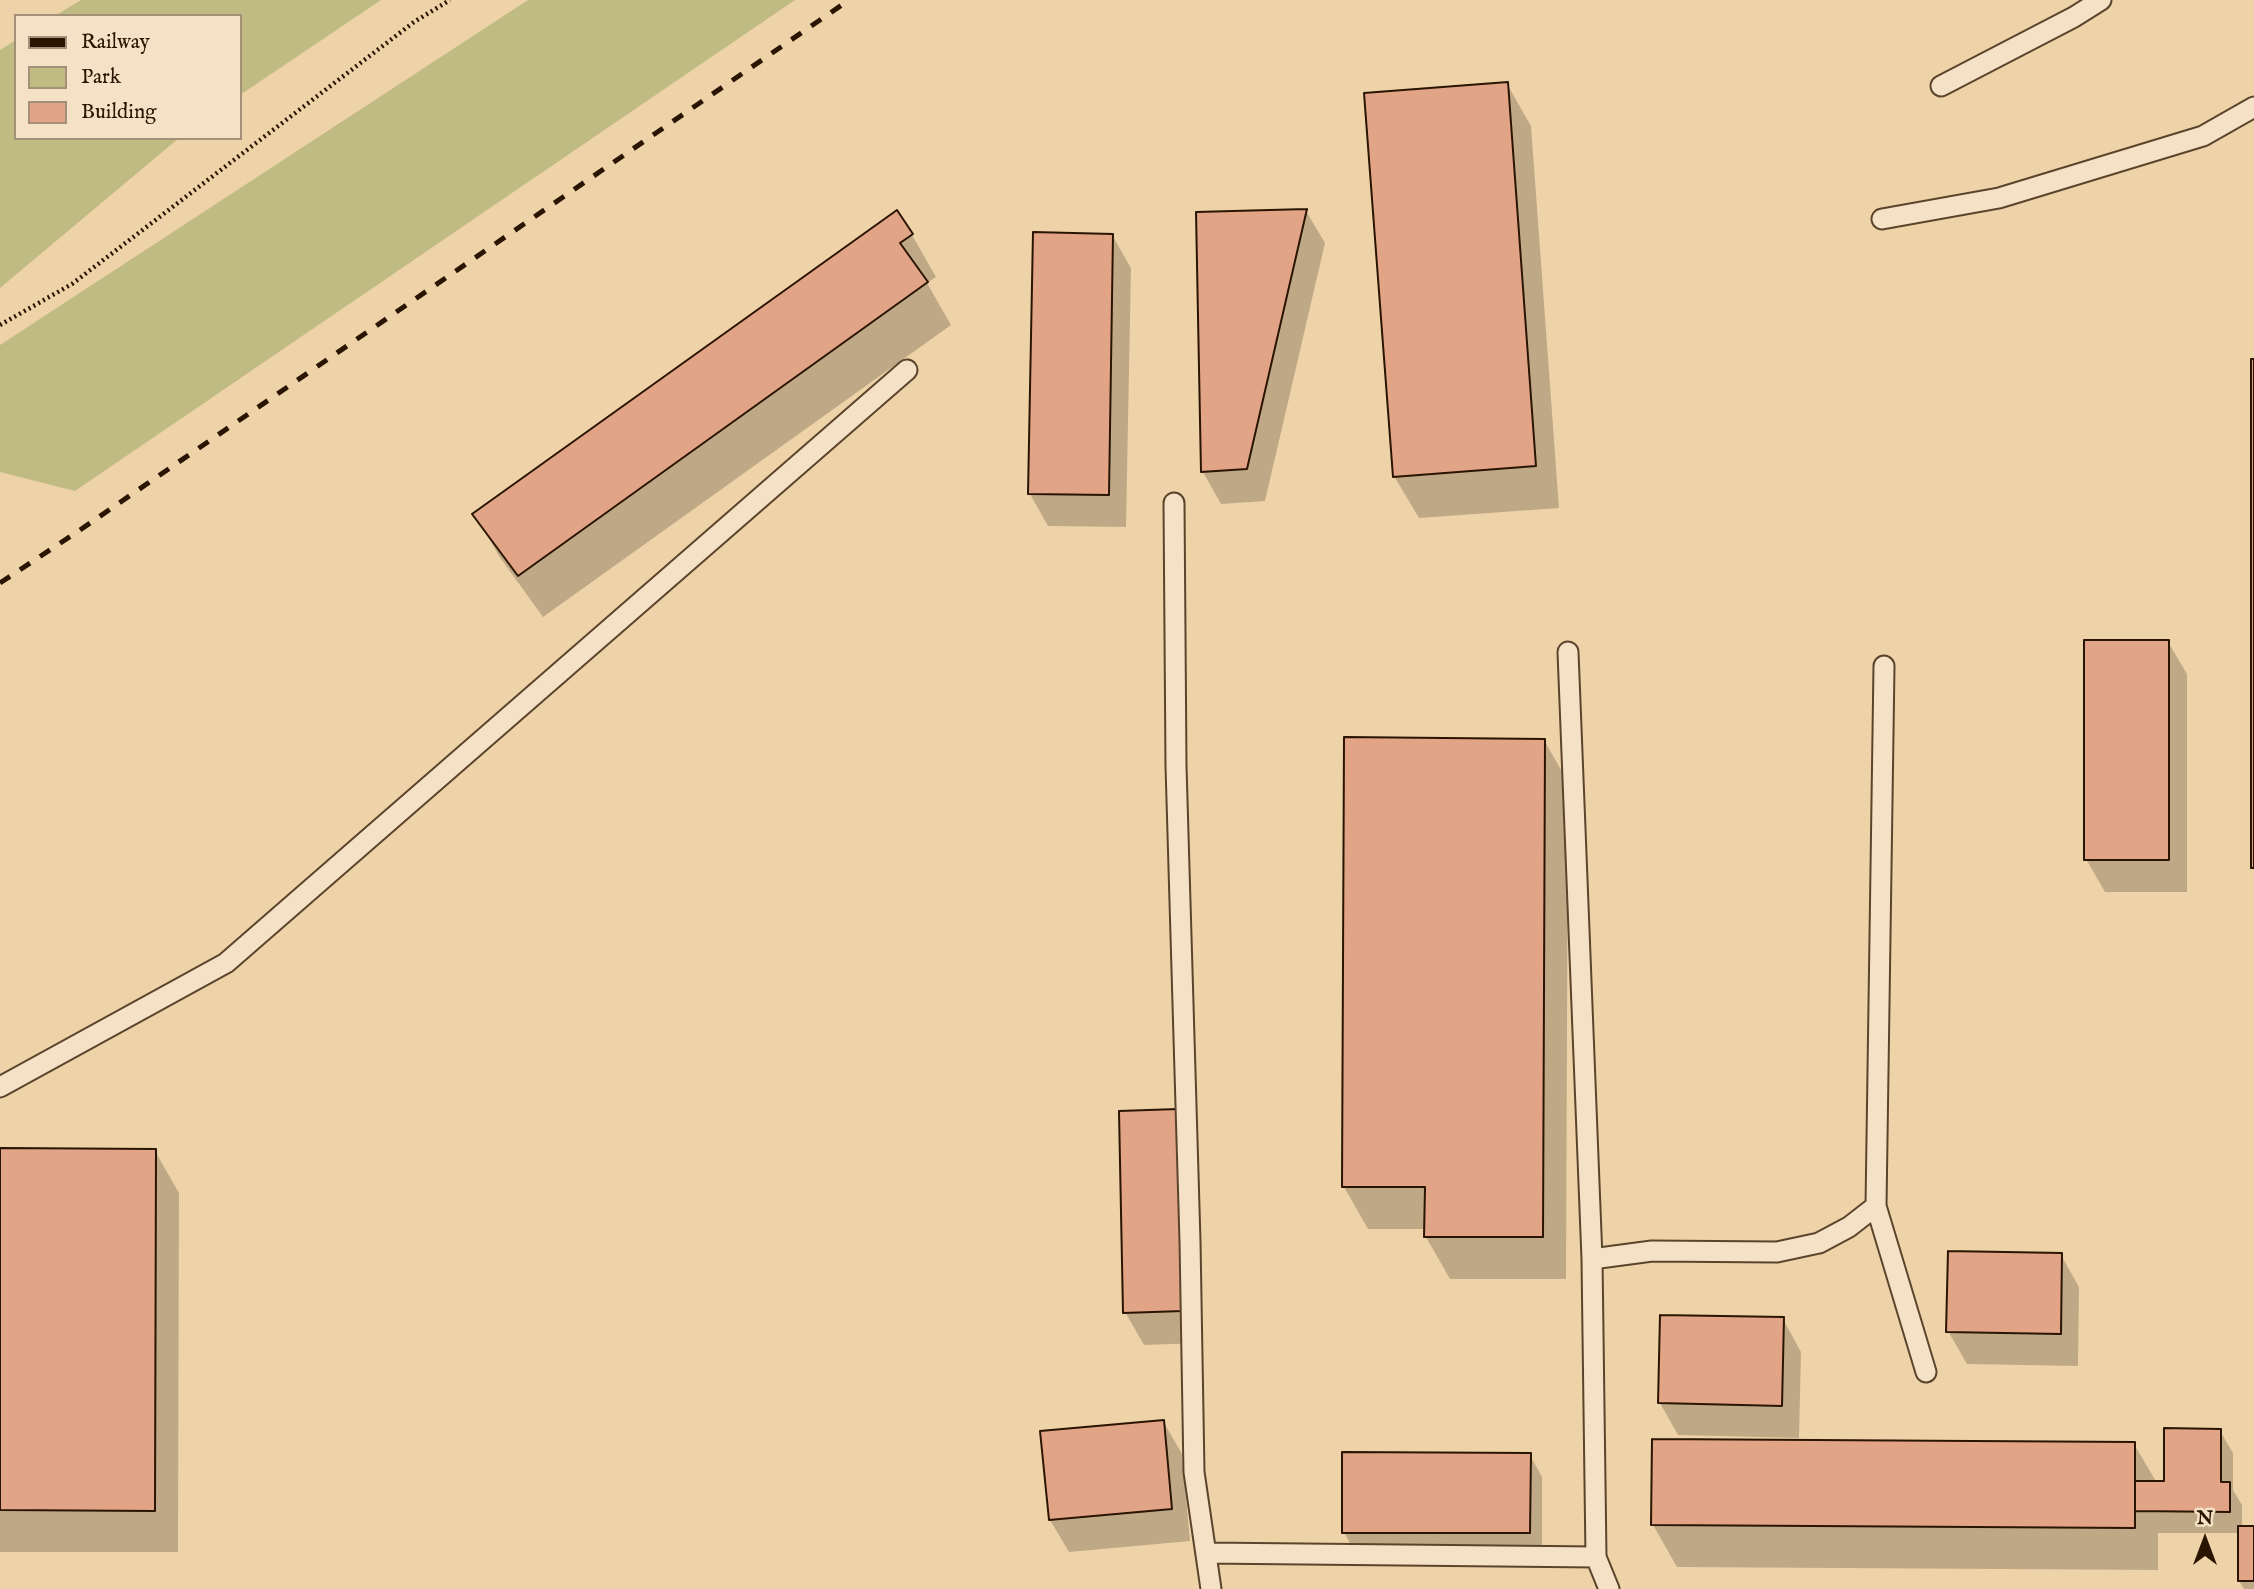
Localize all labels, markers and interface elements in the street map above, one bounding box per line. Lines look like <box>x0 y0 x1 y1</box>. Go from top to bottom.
legend <box>14 14 242 140</box>
text: Railway <box>81 29 150 56</box>
text: Park <box>81 64 121 91</box>
text: Building <box>81 99 156 126</box>
north arrow <box>2170 1505 2240 1575</box>
text: N <box>2197 1507 2213 1531</box>

